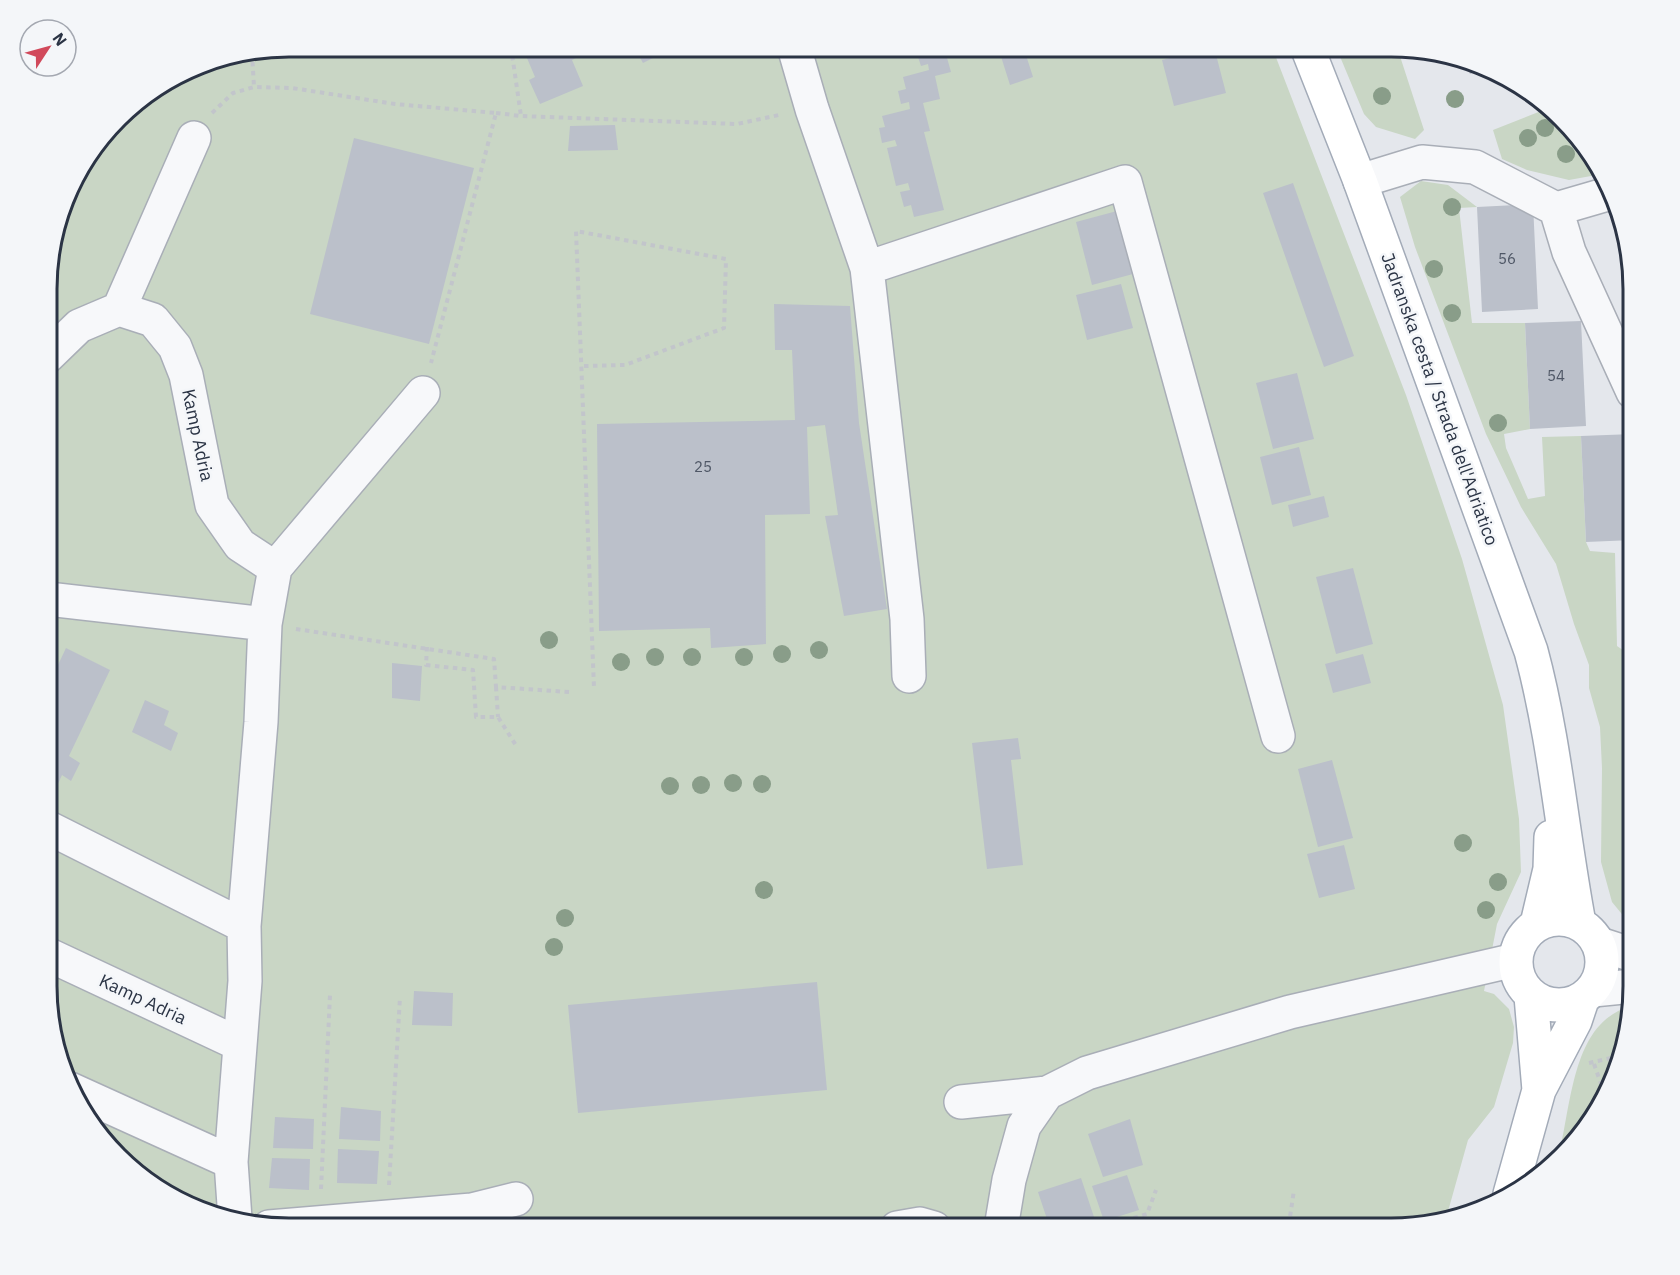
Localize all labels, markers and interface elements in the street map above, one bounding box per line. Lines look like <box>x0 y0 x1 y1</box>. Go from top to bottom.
north arrow <box>18 18 78 78</box>
text: N <box>49 29 72 50</box>
house number: 56 <box>1498 249 1516 268</box>
street label: Jadranska cesta / Strada dell'Adriatico <box>1376 250 1504 548</box>
house number: 54 <box>1547 366 1565 385</box>
street label: Kamp Adria <box>177 387 219 484</box>
house number: 25 <box>694 457 712 476</box>
street label: Kamp Adria <box>96 969 191 1029</box>

